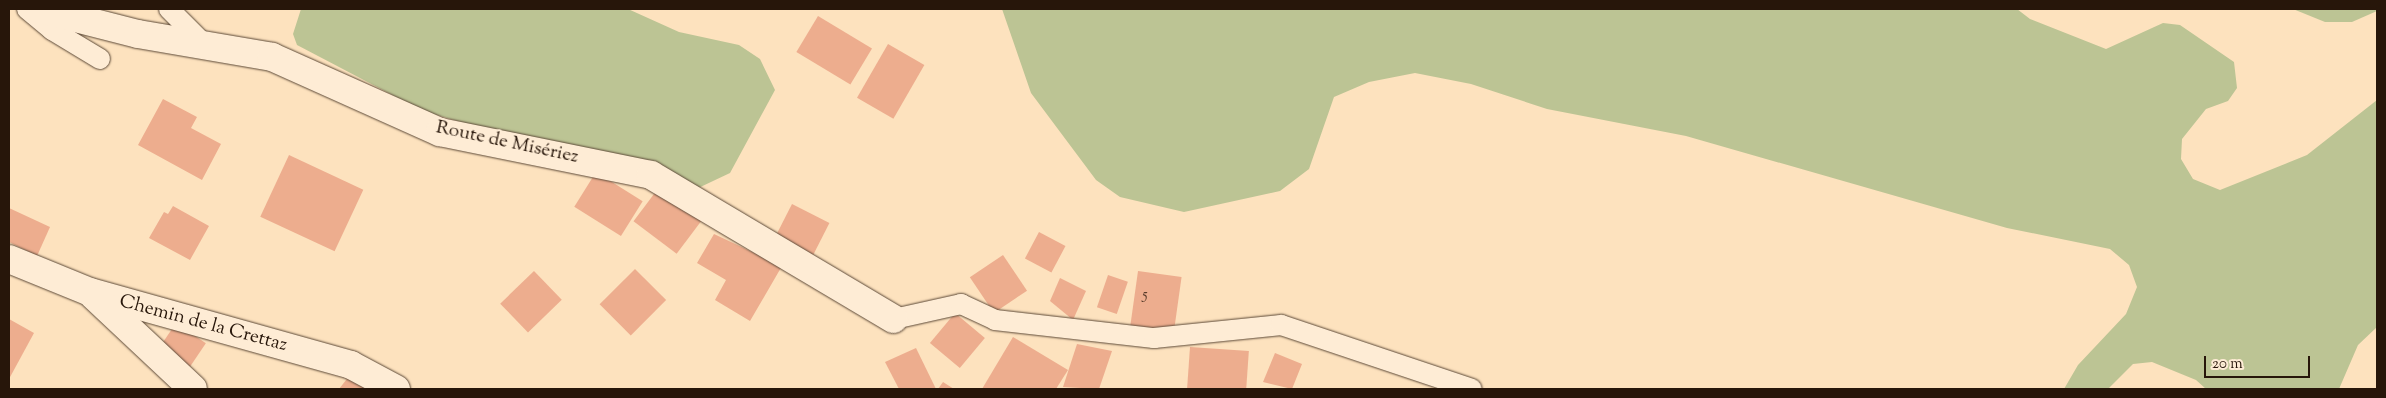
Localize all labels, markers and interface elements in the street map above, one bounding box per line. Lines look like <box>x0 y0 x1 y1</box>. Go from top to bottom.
street label: Route de Misériez <box>434 117 580 169</box>
house number: 5 <box>1142 286 1148 306</box>
street label: Chemin de la Crettaz <box>117 291 289 357</box>
scale bar <box>2206 346 2312 378</box>
text: 20 m <box>2212 354 2243 375</box>

